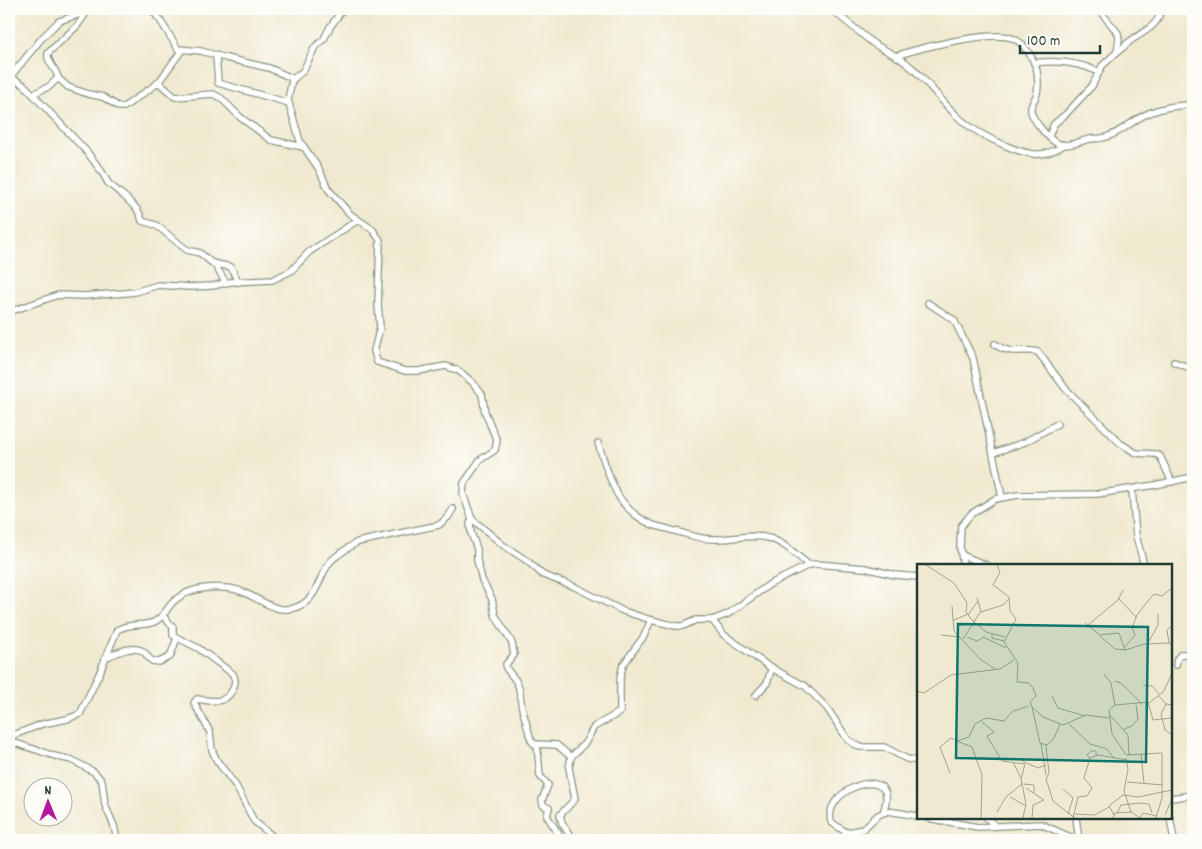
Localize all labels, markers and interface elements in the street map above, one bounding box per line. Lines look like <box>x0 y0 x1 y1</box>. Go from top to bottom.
scale bar <box>1020 22 1100 54</box>
text: 100 m <box>1027 31 1060 53</box>
inset map <box>917 564 1172 819</box>
north arrow <box>22 776 72 826</box>
text: N <box>44 781 52 801</box>

